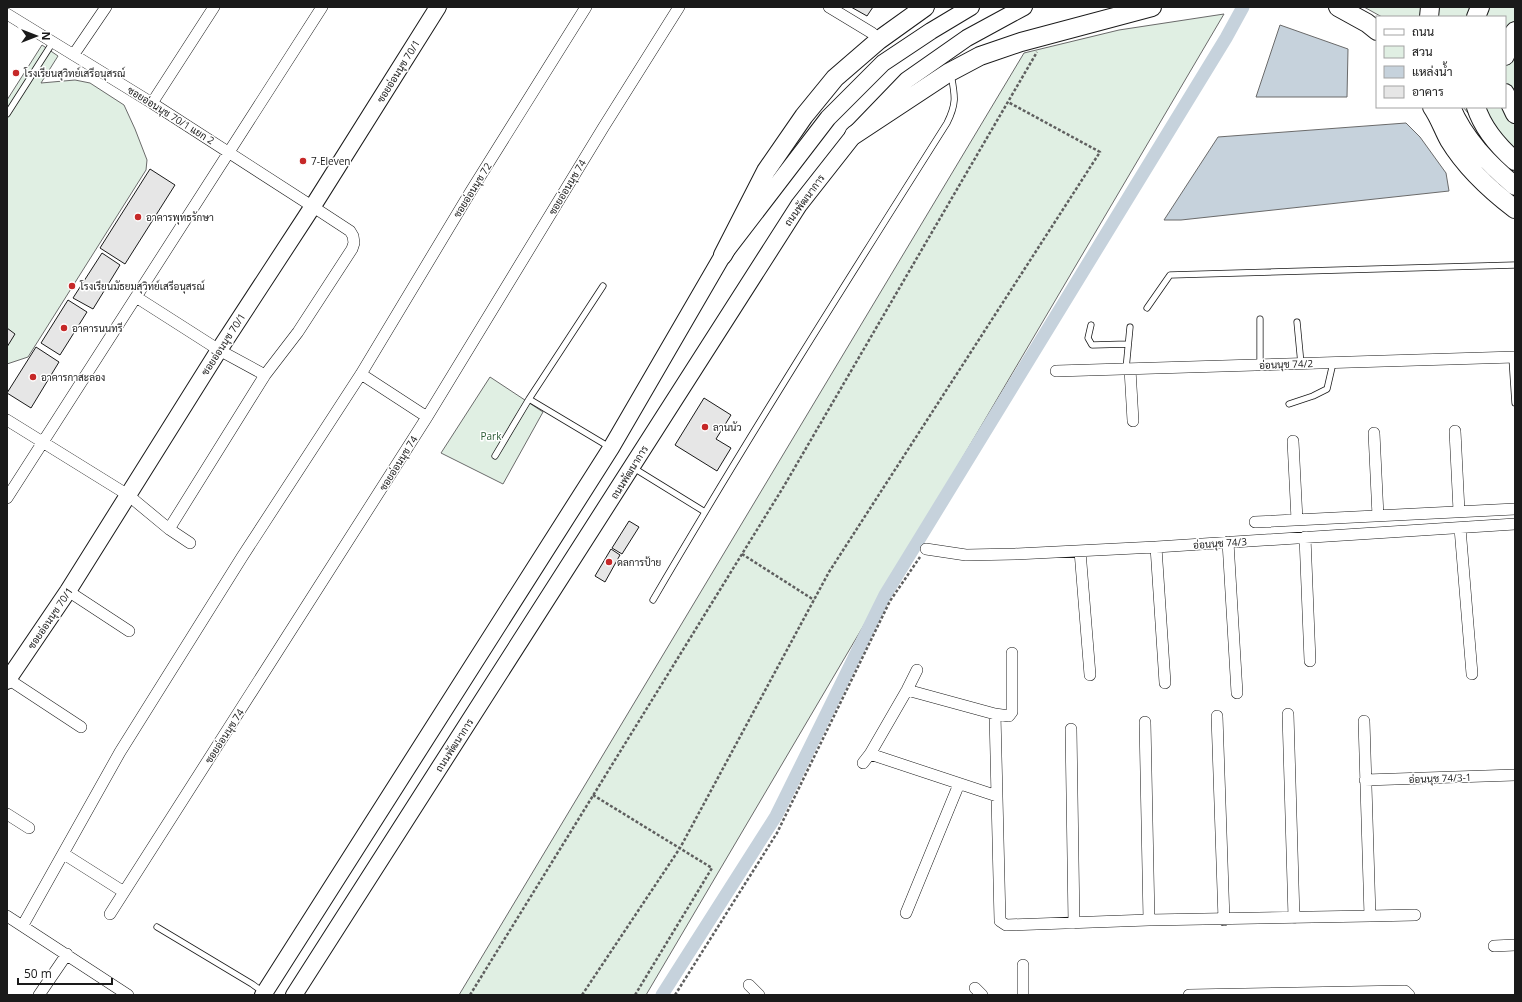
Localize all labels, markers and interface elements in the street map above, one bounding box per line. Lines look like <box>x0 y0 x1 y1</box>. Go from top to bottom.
north arrow <box>16 16 56 56</box>
legend <box>1376 16 1506 108</box>
text: ถนน <box>1412 23 1435 40</box>
text: N <box>39 32 54 40</box>
street label: ซอยอ่อนนุช 70/1 <box>373 37 424 106</box>
text: สวน <box>1412 43 1433 60</box>
text: แหล่งน้ำ <box>1412 61 1452 80</box>
place label: โรงเรียนสุวิทย์เสรีอนุสรณ์ <box>23 66 125 81</box>
marker: โรงเรียนสุวิทย์เสรีอนุสรณ์ <box>11 68 21 78</box>
street label: ซอยอ่อนนุช 70/1 แยก 2 <box>124 83 217 148</box>
text: อาคาร <box>1412 83 1444 100</box>
place label: 7-Eleven <box>311 154 350 168</box>
marker: 7-Eleven <box>298 156 308 166</box>
street label: ซอยอ่อนนุช 74 <box>545 156 590 218</box>
street label: ซอยอ่อนนุช 72 <box>450 160 495 221</box>
street label: ถนนพัฒนาการ <box>780 171 828 229</box>
place label: อาคารพุทธรักษา <box>146 210 214 225</box>
marker: อาคารพุทธรักษา <box>133 212 143 222</box>
place label: โรงเรียนมัธยมสุวิทย์เสรีอนุสรณ์ <box>79 279 205 294</box>
marker: โรงเรียนมัธยมสุวิทย์เสรีอนุสรณ์ <box>67 281 77 291</box>
street label: ซอยอ่อนนุช 70/1 <box>198 310 249 378</box>
place label: อาคารนนทรี <box>72 321 123 335</box>
marker: อาคารนนทรี <box>59 323 69 333</box>
street label: อ่อนนุช 74/2 <box>1259 356 1314 373</box>
place label: อาคารกาสะลอง <box>41 370 105 384</box>
marker: อาคารกาสะลอง <box>28 372 38 382</box>
place label: ลานนัว <box>713 420 742 434</box>
marker: ลานนัว <box>700 422 710 432</box>
park label: Park <box>481 429 502 443</box>
street label: ซอยอ่อนนุช 74 <box>376 433 421 494</box>
street label: ถนนพัฒนาการ <box>607 442 651 501</box>
street label: อ่อนนุช 74/3 <box>1193 534 1248 553</box>
place label: ดลการป้าย <box>617 555 661 569</box>
marker: ดลการป้าย <box>604 557 614 567</box>
street label: ซอยอ่อนนุช 70/1 <box>24 584 77 652</box>
street label: ซอยอ่อนนุช 74 <box>201 706 248 766</box>
street label: ถนนพัฒนาการ <box>432 716 476 774</box>
street label: อ่อนนุช 74/3-1 <box>1408 770 1472 787</box>
scale bar <box>18 960 112 986</box>
text: 50 m <box>24 965 52 982</box>

